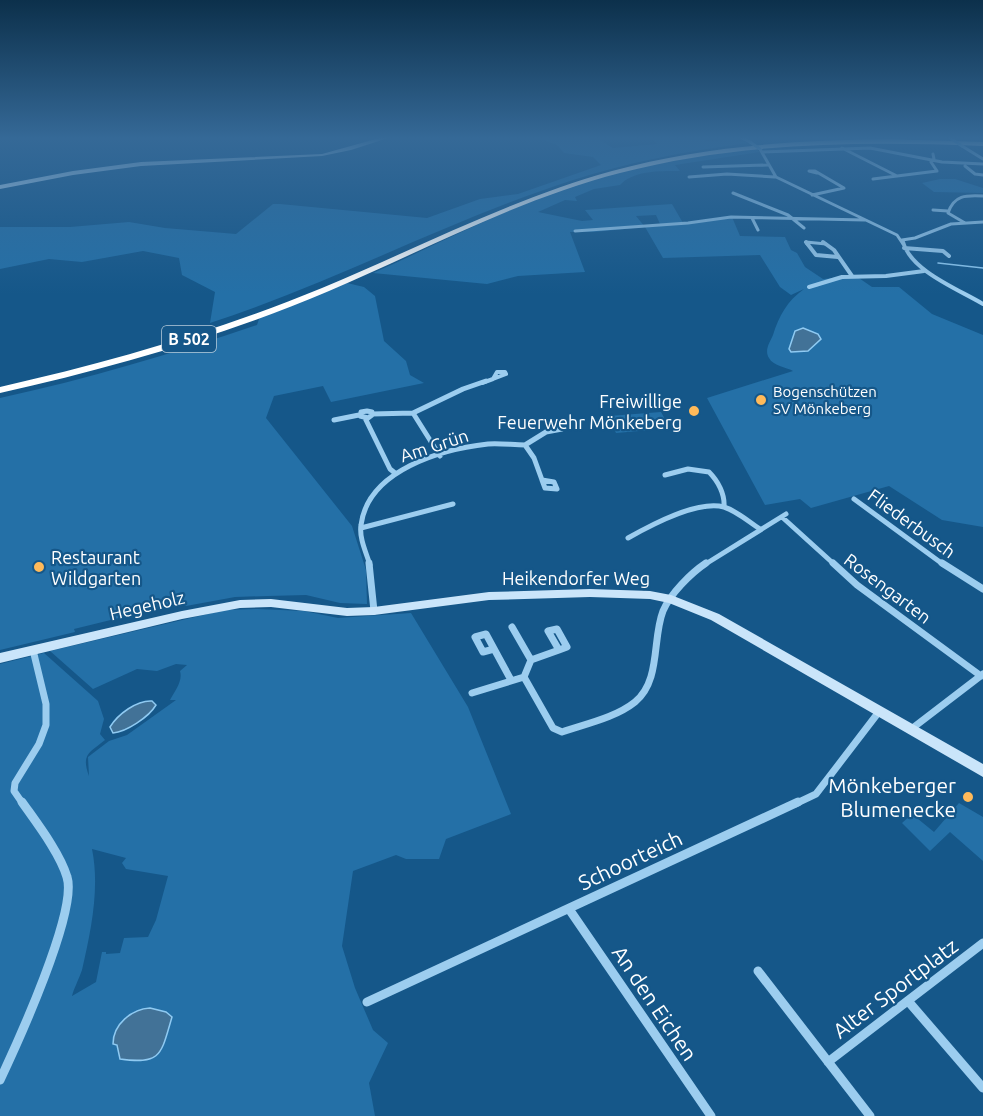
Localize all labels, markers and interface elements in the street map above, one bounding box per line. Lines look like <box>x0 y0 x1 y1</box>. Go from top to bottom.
road number: B 502 <box>162 326 216 352</box>
place label: Bogenschützen SV Mönkeberg <box>773 383 877 417</box>
place label: Freiwillige Feuerwehr Mönkeberg <box>497 391 682 432</box>
marker: Bogenschützen SV Mönkeberg <box>754 393 768 407</box>
marker: Freiwillige Feuerwehr Mönkeberg <box>687 404 701 418</box>
street label: Am Grün <box>397 425 471 465</box>
street label: Fliederbusch <box>864 485 960 561</box>
place label: Restaurant Wildgarten <box>51 547 141 588</box>
street label: Rosengarten <box>841 549 935 627</box>
marker: Restaurant Wildgarten <box>32 560 46 574</box>
street label: Heikendorfer Weg <box>502 568 650 588</box>
street label: Hegeholz <box>107 587 187 623</box>
place label: Mönkeberger Blumenecke <box>828 773 956 821</box>
marker: Mönkeberger Blumenecke <box>961 790 975 804</box>
street label: Schoorteich <box>574 825 686 895</box>
street label: Alter Sportplatz <box>828 933 962 1043</box>
street label: An den Eichen <box>608 941 702 1065</box>

